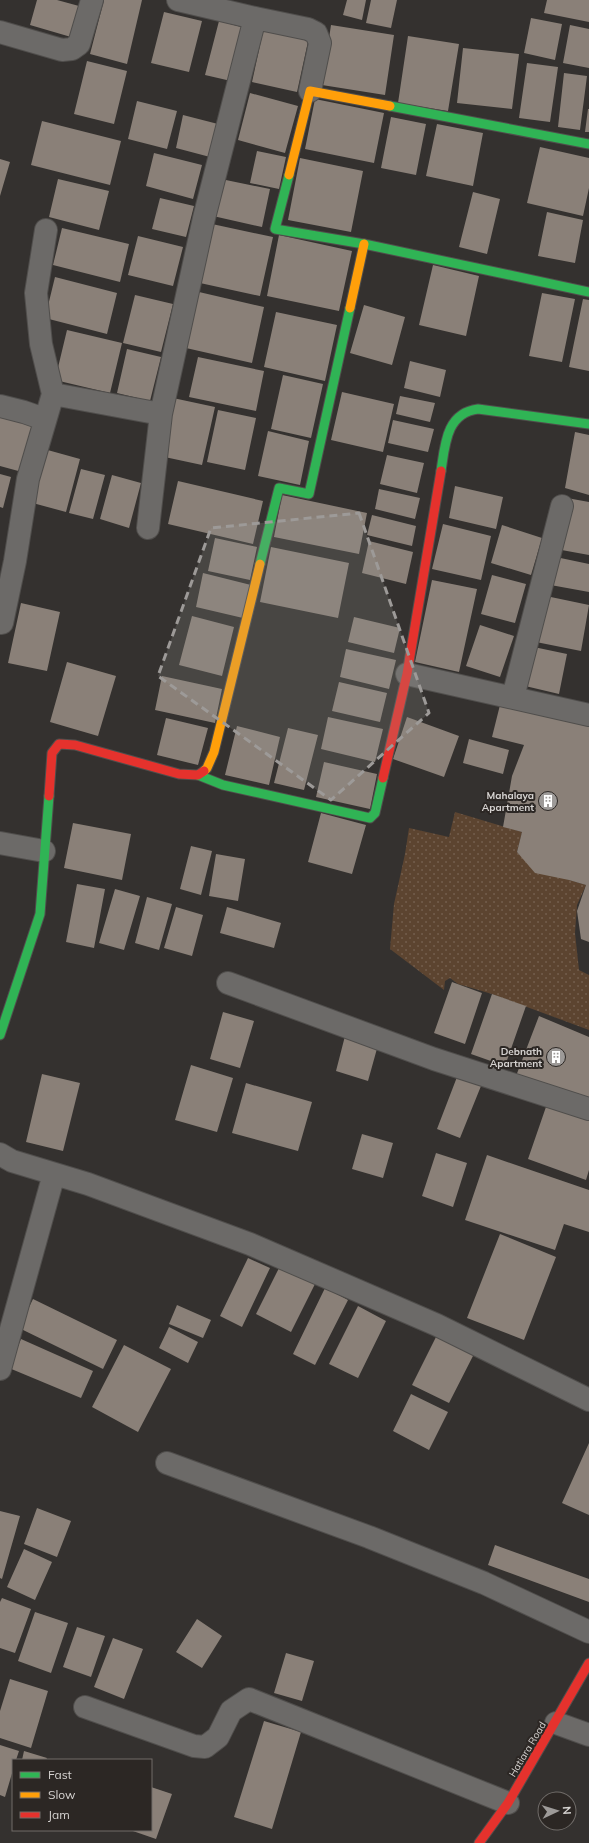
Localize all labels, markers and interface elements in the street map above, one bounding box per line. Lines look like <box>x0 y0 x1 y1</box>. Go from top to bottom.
place label: Mahalaya Apartment <box>482 789 534 814</box>
building icon: Mahalaya Apartment <box>537 790 559 812</box>
place label: Debnath Apartment <box>490 1045 542 1070</box>
building icon: Debnath Apartment <box>545 1046 567 1068</box>
street label: Hatiara Road <box>506 1719 549 1779</box>
legend <box>12 1759 152 1831</box>
text: Fast <box>48 1767 72 1782</box>
text: Slow <box>48 1787 76 1802</box>
north arrow <box>537 1791 577 1831</box>
text: N <box>560 1806 574 1815</box>
text: Jam <box>48 1807 70 1822</box>

